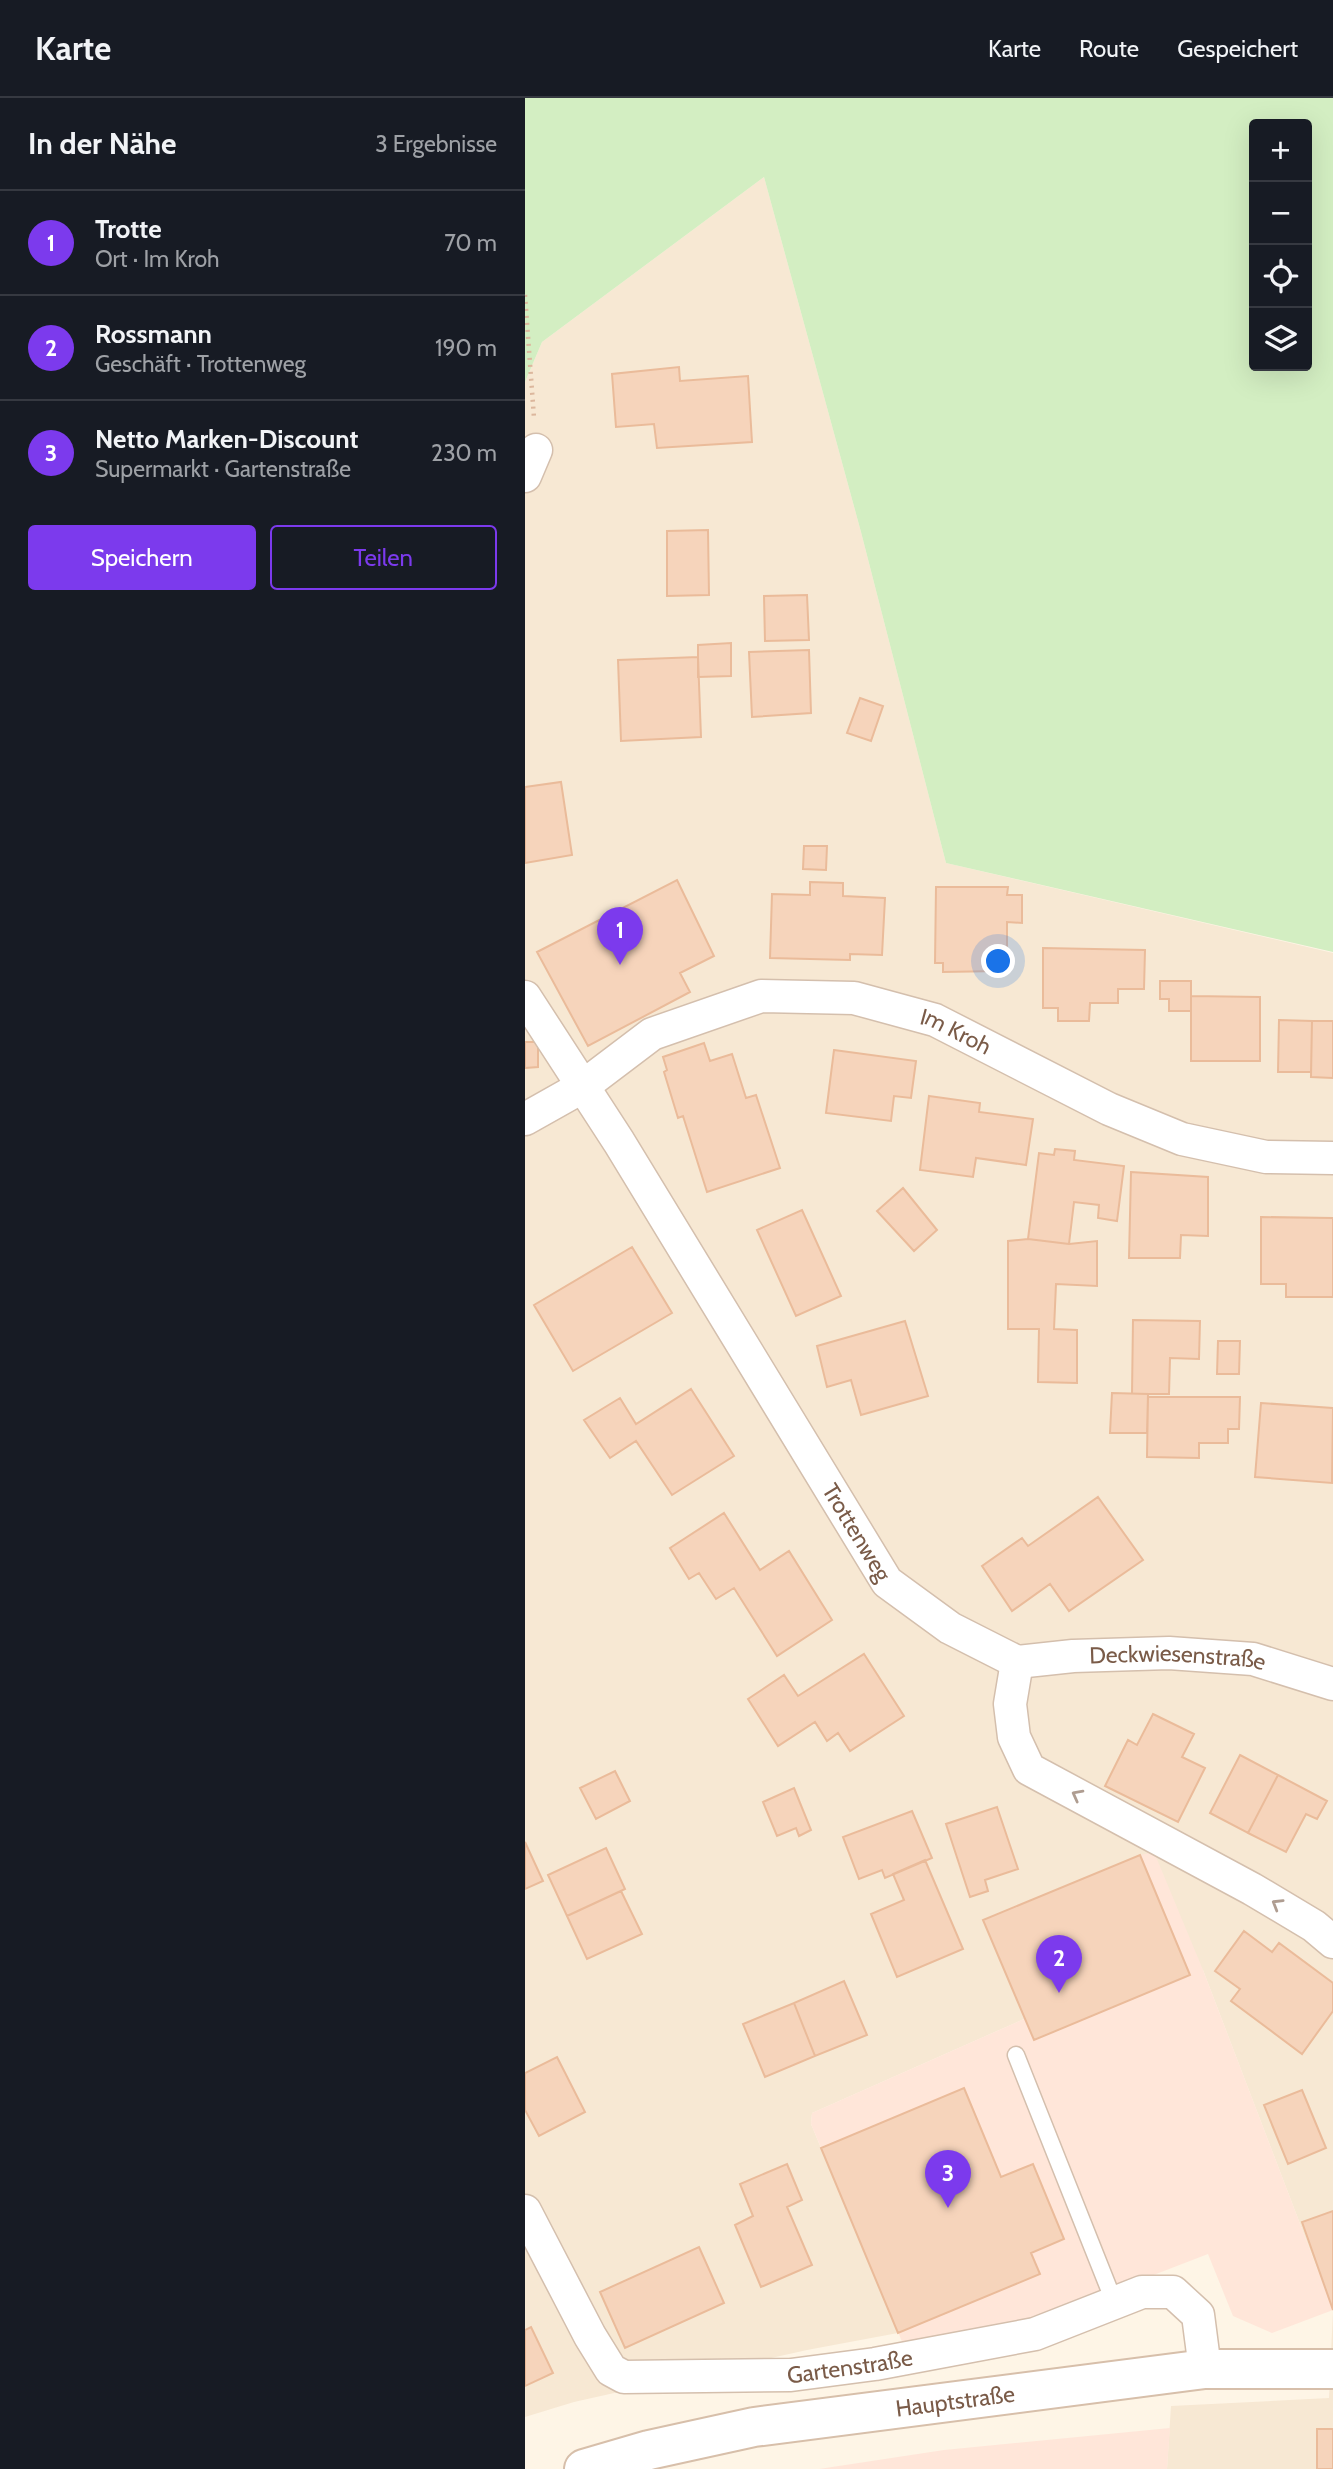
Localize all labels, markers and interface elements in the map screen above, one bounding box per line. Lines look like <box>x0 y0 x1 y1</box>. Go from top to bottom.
text: Karte <box>35 28 111 68</box>
text: Karte <box>988 34 1041 63</box>
text: Route <box>1079 34 1139 63</box>
text: Gespeichert <box>1177 34 1298 63</box>
map controls <box>1249 119 1312 371</box>
button: + <box>1249 119 1312 182</box>
text: In der Nähe <box>28 125 177 162</box>
text: 3 Ergebnisse <box>375 130 497 158</box>
button: − <box>1249 182 1312 245</box>
text: Trotte <box>95 213 162 245</box>
text: 1 <box>47 229 55 257</box>
text: 70 m <box>444 229 497 257</box>
text: Ort · Im Kroh <box>95 245 220 273</box>
button: locate <box>1249 245 1312 308</box>
button: layers <box>1249 308 1312 371</box>
text: Rossmann <box>95 318 212 350</box>
text: 2 <box>45 334 57 362</box>
text: 190 m <box>435 334 497 362</box>
text: Geschäft · Trottenweg <box>95 350 306 378</box>
text: Netto Marken-Discount <box>95 423 358 455</box>
text: 3 <box>45 439 57 467</box>
text: 230 m <box>431 439 497 467</box>
text: Supermarkt · Gartenstraße <box>95 455 351 483</box>
button: Speichern <box>28 525 256 590</box>
button: Teilen <box>270 525 497 590</box>
pin: 1 <box>597 907 643 965</box>
your location <box>981 944 1015 978</box>
street label: Im Kroh <box>917 1003 996 1060</box>
street label: Trottenweg <box>816 1478 898 1587</box>
street label: Deckwiesenstraße <box>1089 1639 1270 1676</box>
one-way arrow <box>1072 1790 1084 1803</box>
one-way arrow <box>1271 1899 1284 1912</box>
pin: 2 <box>1036 1935 1082 1993</box>
pin: 3 <box>925 2150 971 2208</box>
street label: Gartenstraße <box>785 2343 915 2389</box>
street label: Hauptstraße <box>894 2380 1017 2423</box>

